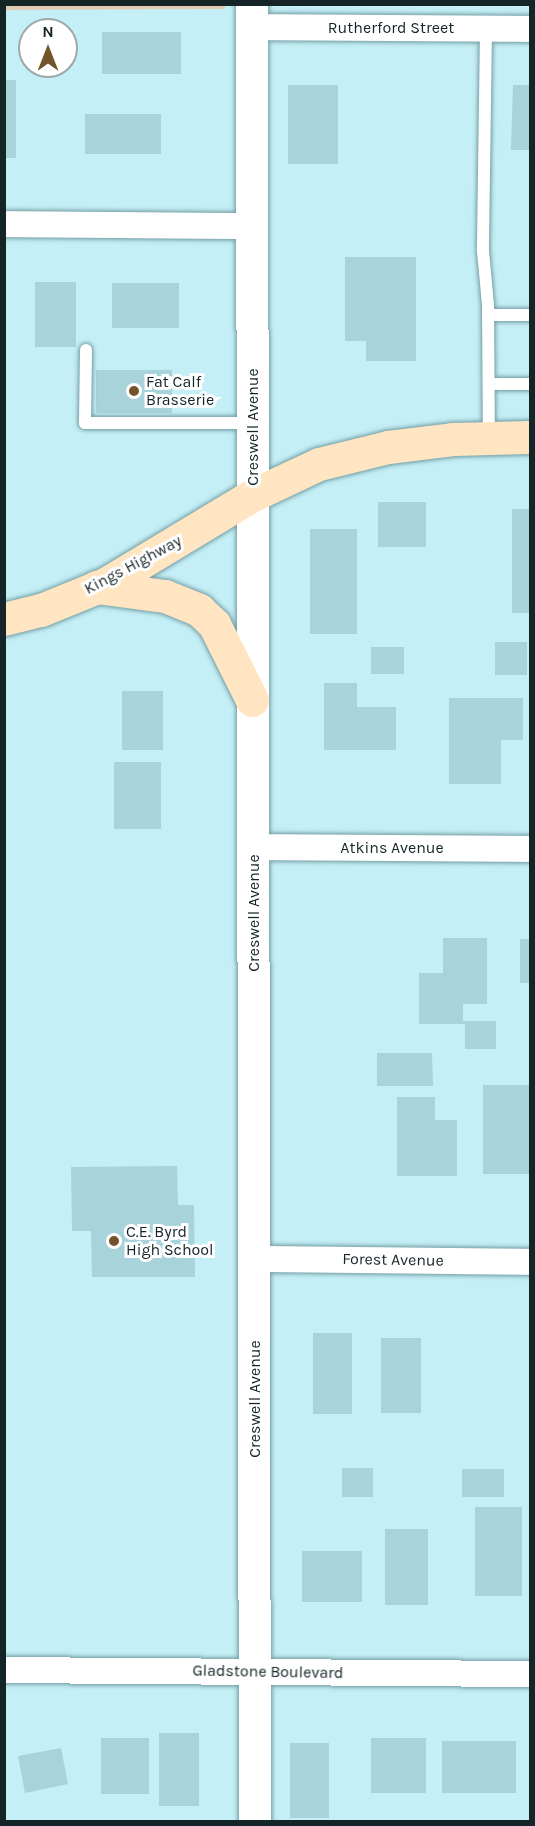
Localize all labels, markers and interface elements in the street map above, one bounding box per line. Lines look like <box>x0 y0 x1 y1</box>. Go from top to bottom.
north arrow <box>18 18 78 78</box>
street label: Rutherford Street <box>328 18 454 38</box>
text: N <box>42 22 54 41</box>
street label: Creswell Avenue <box>243 368 263 486</box>
place label: Fat Calf Brasserie <box>146 372 214 410</box>
marker: Fat Calf Brasserie <box>127 384 141 398</box>
street label: Kings Highway <box>81 531 185 599</box>
street label: Atkins Avenue <box>340 838 444 858</box>
street label: Creswell Avenue <box>244 854 264 972</box>
place label: C.E. Byrd High School <box>126 1222 214 1260</box>
marker: C.E. Byrd High School <box>107 1234 121 1248</box>
street label: Forest Avenue <box>342 1250 444 1270</box>
street label: Creswell Avenue <box>245 1340 265 1458</box>
street label: Gladstone Boulevard <box>192 1661 344 1683</box>

